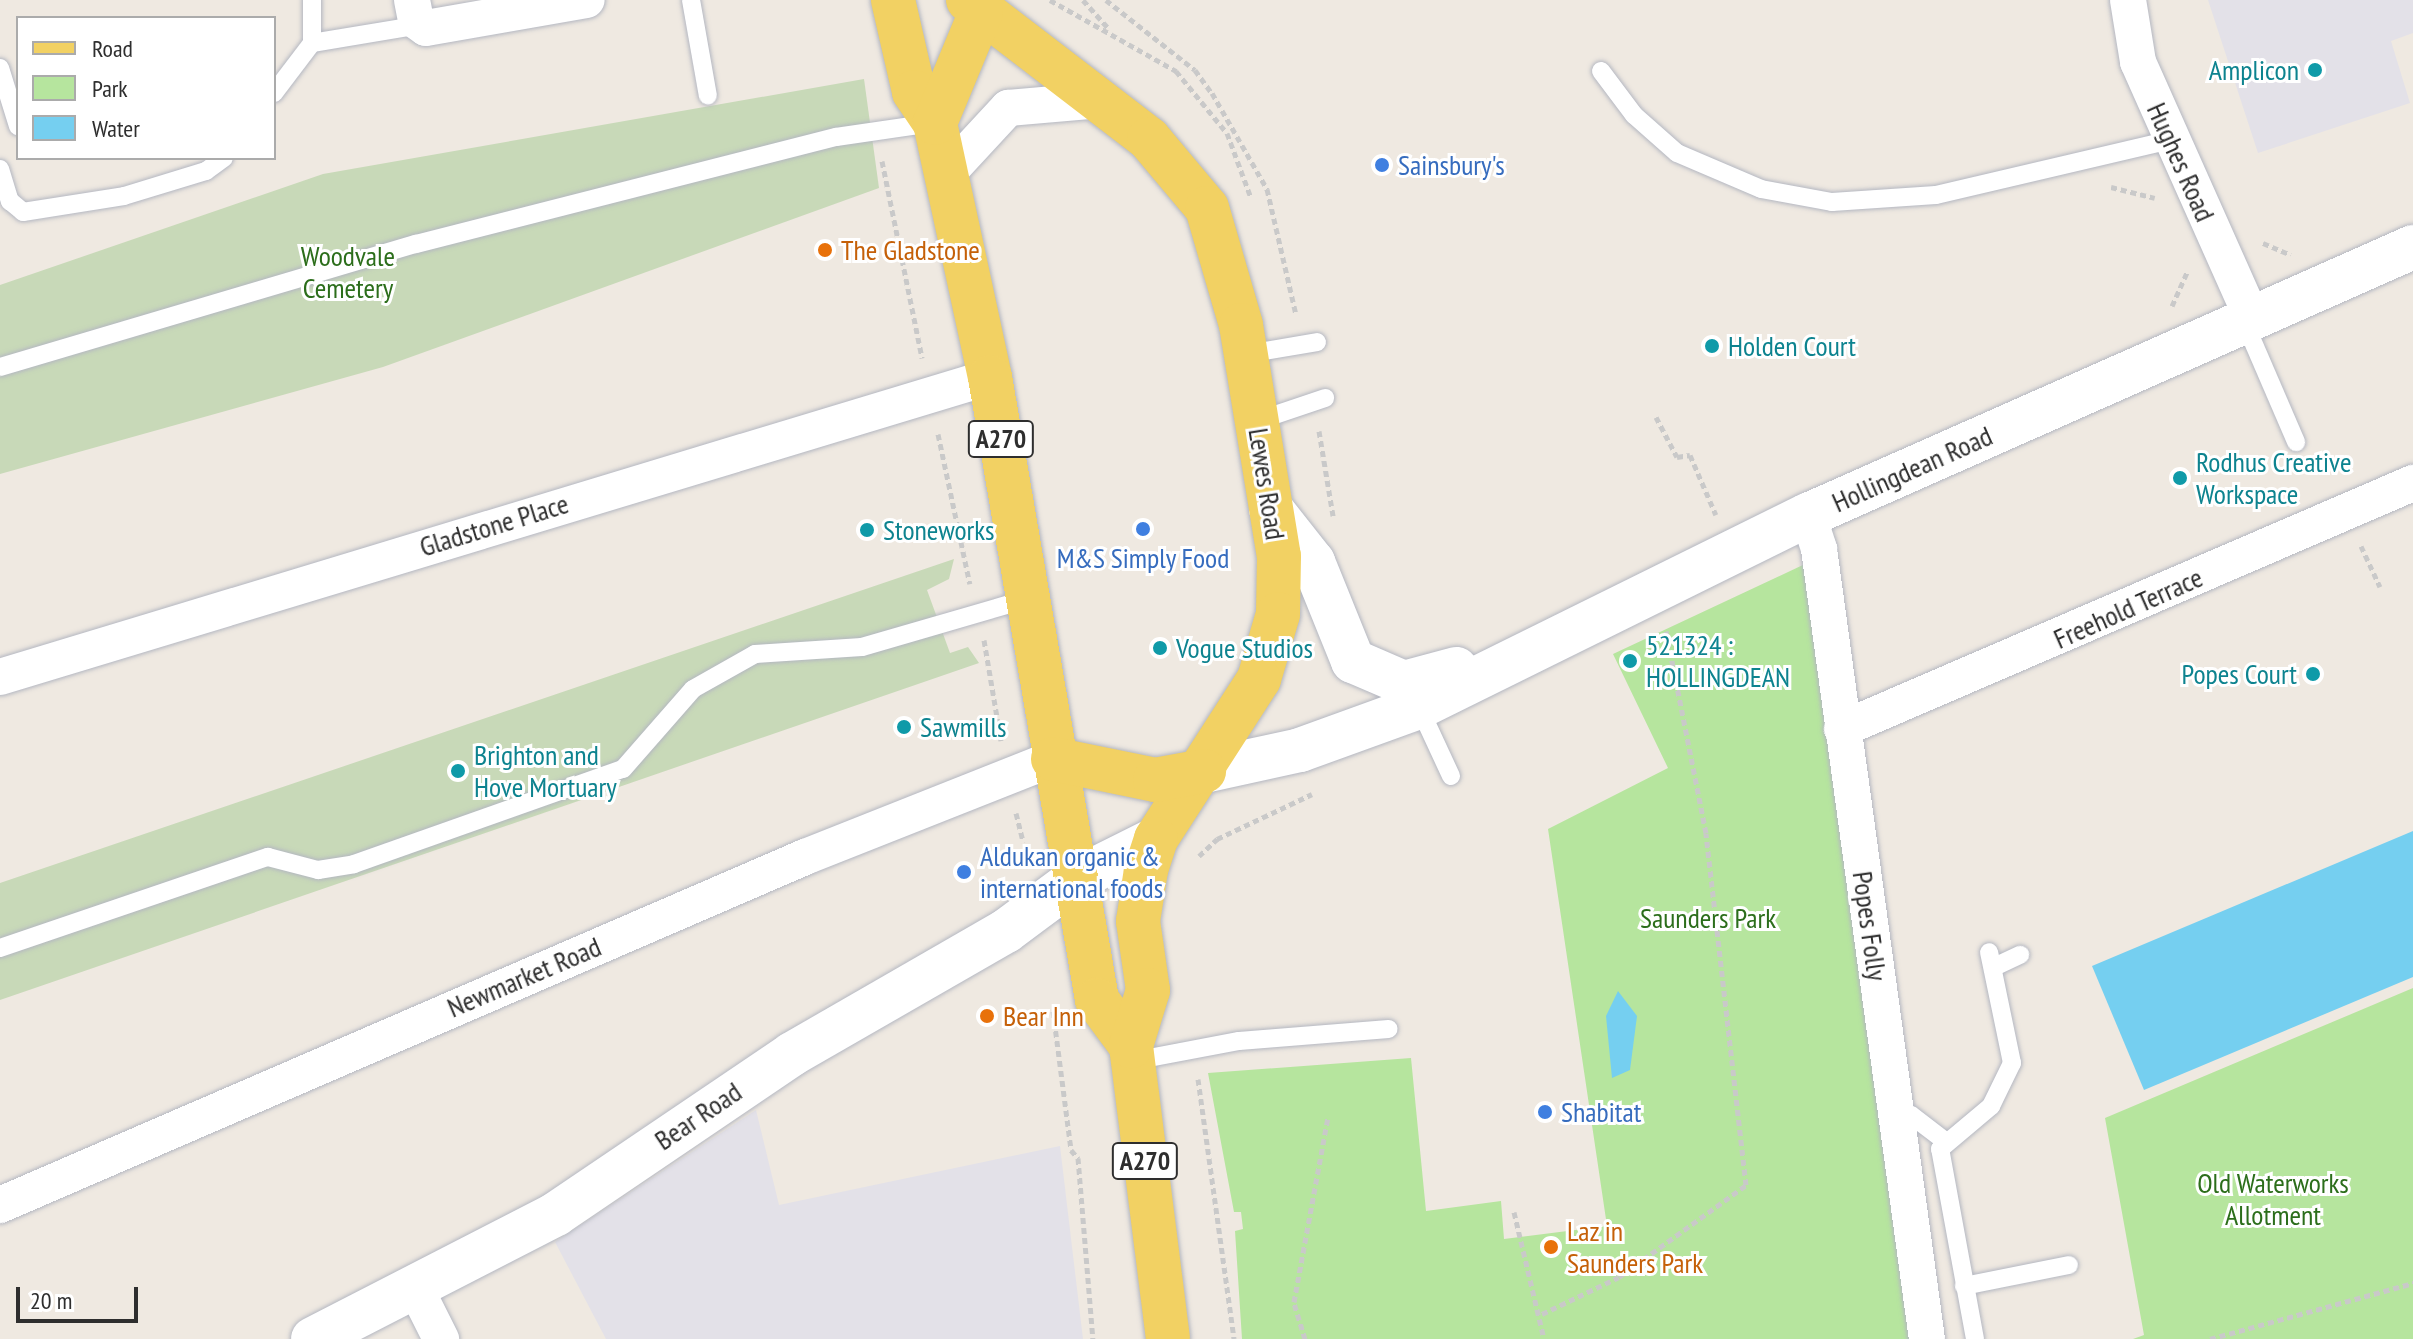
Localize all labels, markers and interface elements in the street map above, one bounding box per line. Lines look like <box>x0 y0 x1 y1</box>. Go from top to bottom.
legend <box>16 16 276 160</box>
text: Road <box>92 33 133 64</box>
place label: Amplicon <box>2209 53 2299 87</box>
marker: Amplicon <box>2306 61 2324 79</box>
text: Park <box>92 73 128 104</box>
street label: Hughes Road <box>2140 97 2222 227</box>
text: Water <box>92 113 140 144</box>
place label: Sainsbury's <box>1398 148 1505 182</box>
marker: Sainsbury's <box>1373 156 1391 174</box>
place label: The Gladstone <box>841 233 980 267</box>
park label: Woodvale Cemetery <box>301 239 395 305</box>
marker: The Gladstone <box>816 241 834 259</box>
place label: Holden Court <box>1728 329 1856 363</box>
marker: Holden Court <box>1703 337 1721 355</box>
road number: A270 <box>967 417 1035 461</box>
street label: Hollingdean Road <box>1827 419 1997 519</box>
street label: Lewes Road <box>1242 426 1292 542</box>
place label: Rodhus Creative Workspace <box>2196 445 2352 511</box>
marker: Rodhus Creative Workspace <box>2171 469 2189 487</box>
street label: Gladstone Place <box>416 486 572 564</box>
place label: Stoneworks <box>883 513 995 547</box>
marker: M&S Simply Food <box>1134 520 1152 538</box>
marker: Stoneworks <box>858 521 876 539</box>
place label: M&S Simply Food <box>1056 541 1230 575</box>
street label: Freehold Terrace <box>2048 560 2208 656</box>
place label: 521324 : HOLLINGDEAN <box>1646 628 1790 694</box>
place label: Vogue Studios <box>1176 631 1313 665</box>
marker: Vogue Studios <box>1151 639 1169 657</box>
marker: 521324 : HOLLINGDEAN <box>1621 652 1639 670</box>
place label: Popes Court <box>2182 657 2297 691</box>
marker: Popes Court <box>2304 665 2322 683</box>
place label: Sawmills <box>920 710 1007 744</box>
marker: Sawmills <box>895 718 913 736</box>
place label: Brighton and Hove Mortuary <box>474 738 617 804</box>
marker: Brighton and Hove Mortuary <box>449 762 467 780</box>
place label: Aldukan organic & international foods <box>980 839 1163 905</box>
marker: Aldukan organic & international foods <box>955 863 973 881</box>
street label: Popes Folly <box>1846 869 1894 983</box>
park label: Saunders Park <box>1640 901 1776 935</box>
street label: Newmarket Road <box>442 930 606 1024</box>
place label: Bear Inn <box>1003 999 1084 1033</box>
marker: Bear Inn <box>978 1007 996 1025</box>
street label: Bear Road <box>648 1075 748 1157</box>
place label: Shabitat <box>1561 1095 1641 1129</box>
marker: Shabitat <box>1536 1103 1554 1121</box>
road number: A270 <box>1111 1139 1179 1183</box>
park label: Old Waterworks Allotment <box>2197 1166 2349 1232</box>
place label: Laz in Saunders Park <box>1567 1214 1703 1280</box>
marker: Laz in Saunders Park <box>1542 1238 1560 1256</box>
scale bar <box>20 1271 142 1321</box>
text: 20 m <box>30 1285 72 1316</box>

